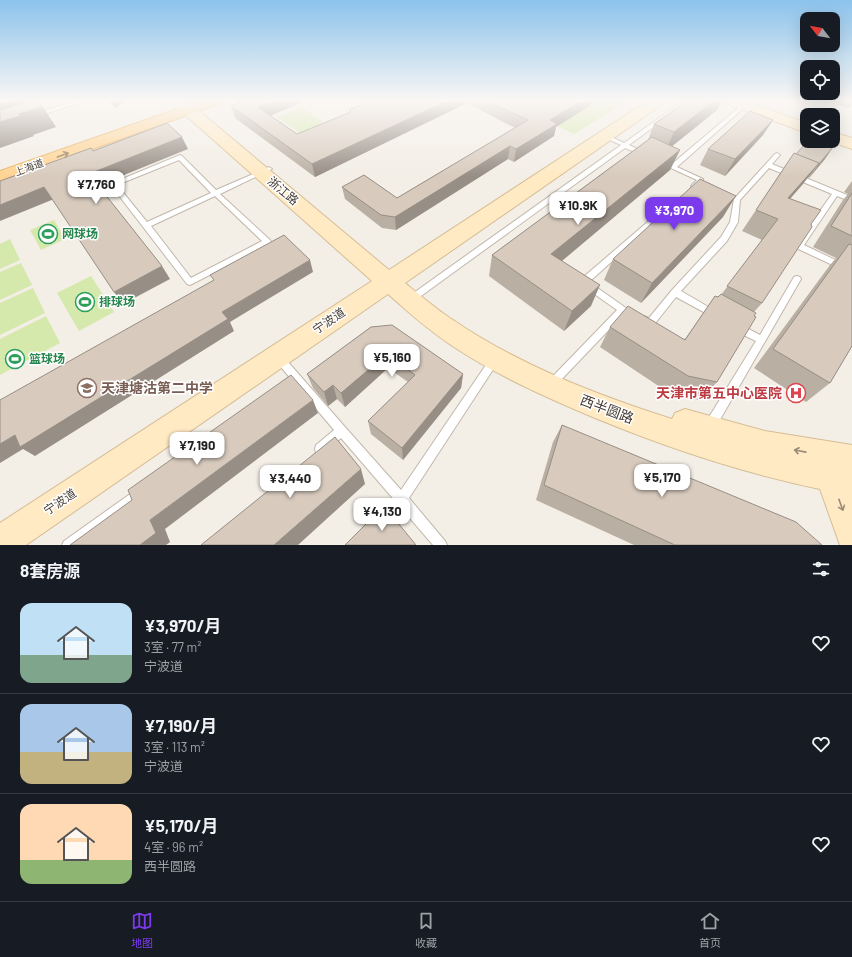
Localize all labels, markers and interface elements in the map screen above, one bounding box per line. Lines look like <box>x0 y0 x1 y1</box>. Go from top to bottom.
north arrow <box>800 12 840 52</box>
map controls <box>800 12 840 148</box>
button: locate <box>800 60 840 100</box>
button: layers <box>800 108 840 148</box>
one-way arrow <box>57 150 69 158</box>
street label: 上海道 <box>13 156 45 178</box>
pin: ¥7,760 <box>63 171 129 205</box>
street label: 浙江路 <box>265 173 302 207</box>
text: ¥7,760 <box>77 176 115 192</box>
pin: ¥10.9K <box>545 192 611 226</box>
text: ¥10.9K <box>558 197 598 213</box>
pin: ¥3,970 <box>641 197 707 231</box>
text: ¥3,970 <box>654 202 694 218</box>
sports icon: 网球场 <box>37 223 59 245</box>
place label: 网球场 <box>62 226 98 240</box>
sports icon: 排球场 <box>74 291 96 313</box>
place label: 排球场 <box>99 294 135 308</box>
street label: 宁波道 <box>310 304 347 336</box>
pin: ¥5,160 <box>359 344 425 378</box>
sports icon: 篮球场 <box>4 348 26 370</box>
text: ¥5,160 <box>373 349 411 365</box>
place label: 篮球场 <box>29 351 65 365</box>
school or university icon: 天津塘沽第二中学 <box>76 377 98 399</box>
place label: 天津塘沽第二中学 <box>101 379 213 396</box>
hospital icon: 天津市第五中心医院 <box>785 382 807 404</box>
place label: 天津市第五中心医院 <box>656 384 782 401</box>
street label: 西半圆路 <box>578 391 636 427</box>
pin: ¥7,190 <box>164 432 230 466</box>
text: ¥7,190 <box>179 437 215 453</box>
one-way arrow <box>794 447 807 455</box>
pin: ¥5,170 <box>629 464 695 498</box>
pin: ¥3,440 <box>257 465 323 499</box>
text: ¥5,170 <box>643 469 681 485</box>
text: ¥3,440 <box>269 470 311 486</box>
street label: 宁波道 <box>41 485 78 517</box>
pin: ¥4,130 <box>349 498 415 532</box>
one-way arrow <box>838 499 846 511</box>
text: ¥4,130 <box>362 503 402 519</box>
icon: filters <box>810 558 832 580</box>
text: 8套房源 <box>20 560 80 580</box>
text: ¥3,970/月 <box>144 615 222 635</box>
icon: home <box>52 619 100 667</box>
icon: heart <box>810 632 832 654</box>
text: 3室 · 77 m² <box>144 639 202 655</box>
text: 宁波道 <box>144 658 183 674</box>
text: ¥7,190/月 <box>144 715 217 735</box>
icon: home <box>52 720 100 768</box>
icon: heart <box>810 733 832 755</box>
text: 3室 · 113 m² <box>144 739 205 755</box>
text: 宁波道 <box>144 758 183 774</box>
text: ¥5,170/月 <box>144 815 219 835</box>
icon: home <box>52 820 100 868</box>
icon: heart <box>810 833 832 855</box>
text: 4室 · 96 m² <box>144 839 203 855</box>
text: 西半圆路 <box>144 858 196 874</box>
tab: 地图 <box>131 910 153 950</box>
tab: 收藏 <box>415 910 437 950</box>
tab: 首页 <box>699 910 721 950</box>

